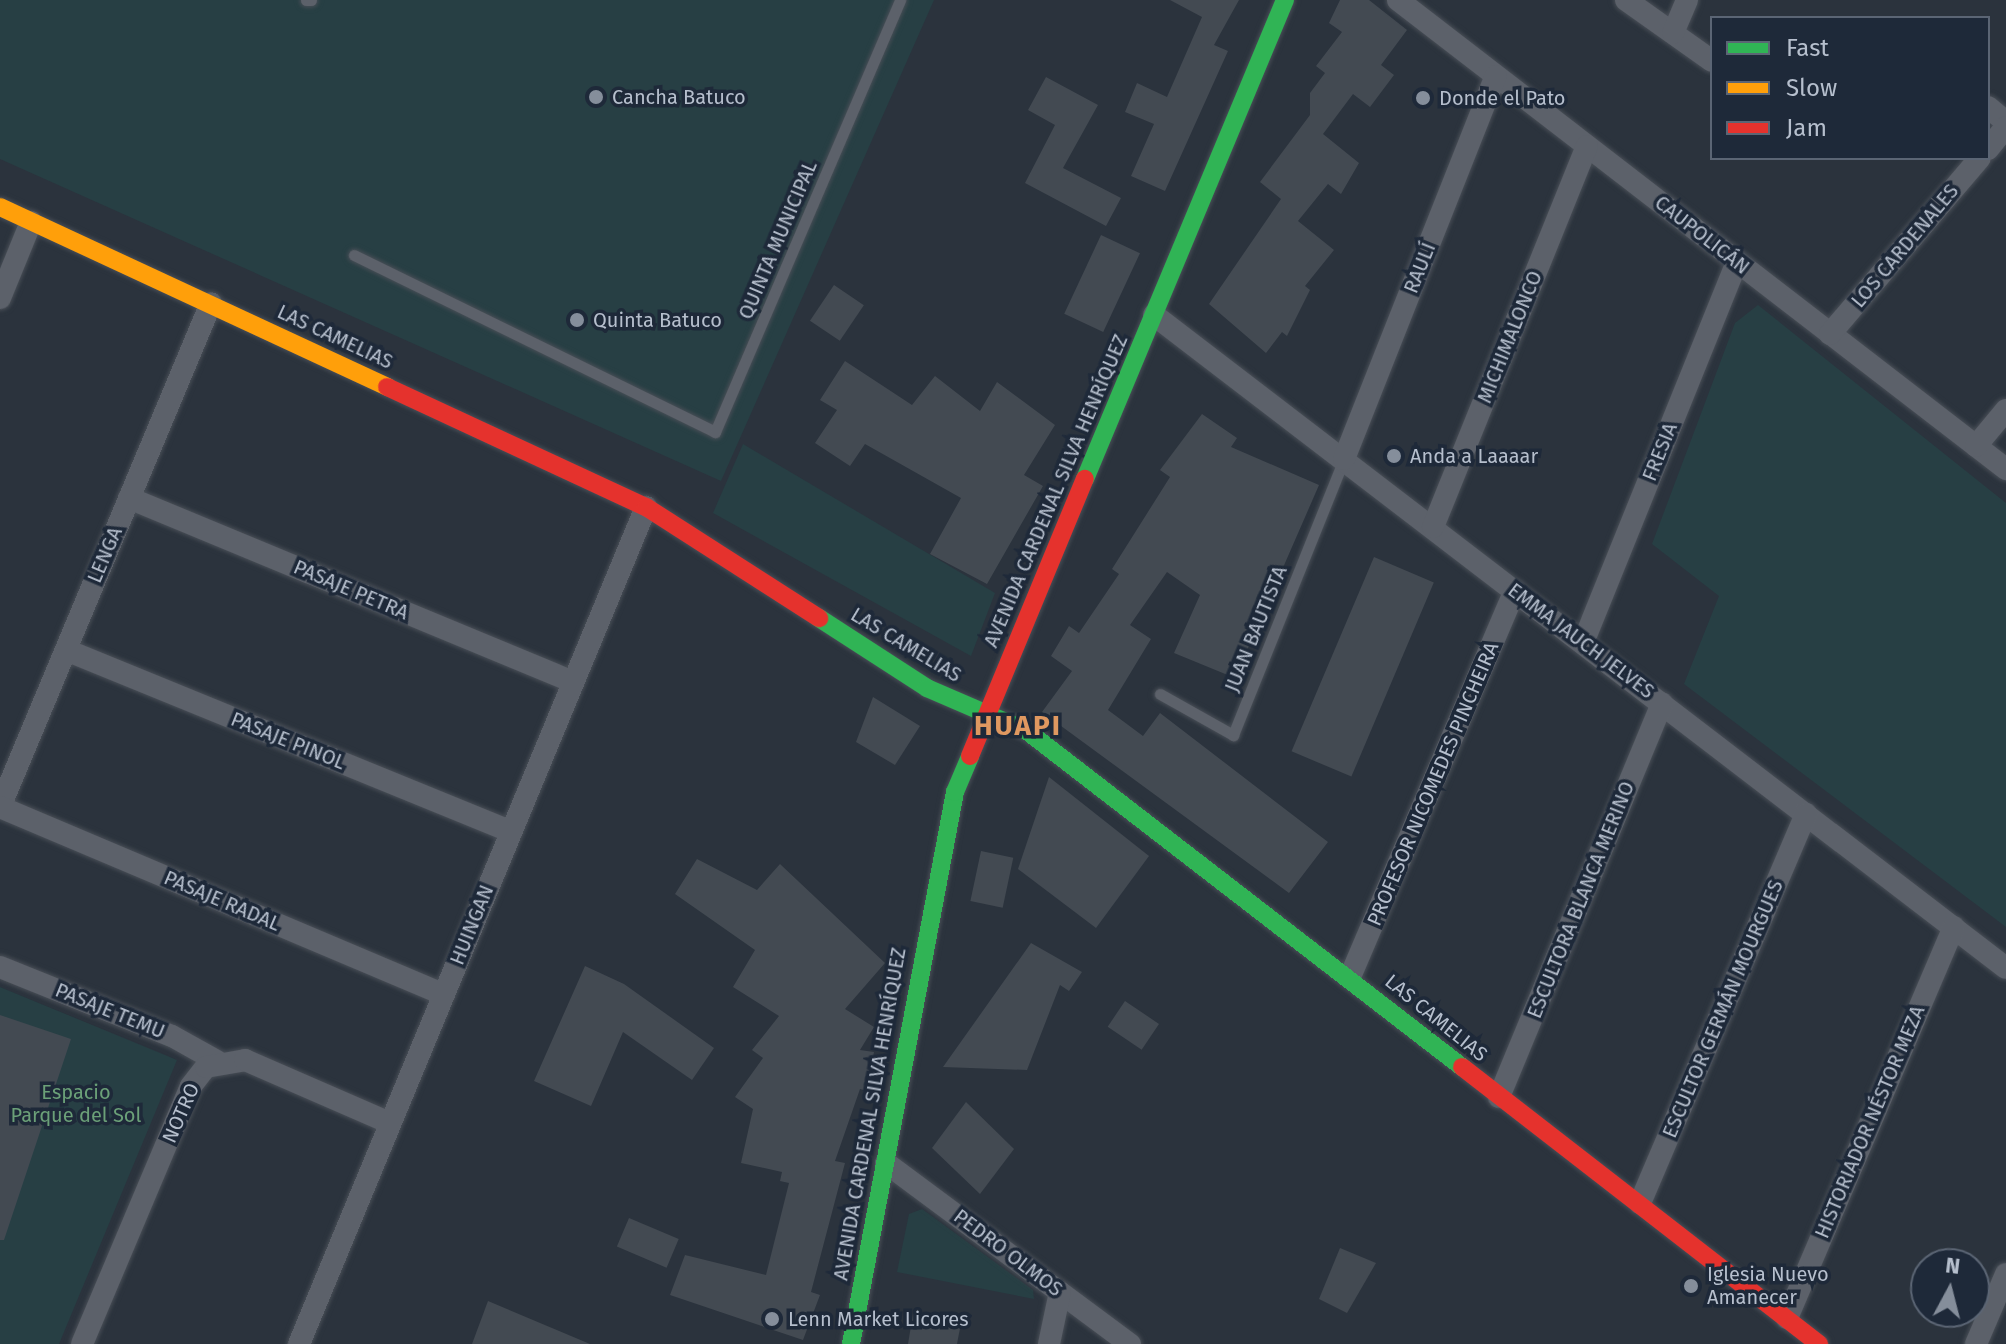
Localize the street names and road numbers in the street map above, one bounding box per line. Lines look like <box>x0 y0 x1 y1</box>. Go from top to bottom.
street label: QUINTA MUNICIPAL <box>734 157 822 323</box>
street label: LOS CARDENALES <box>1846 179 1964 313</box>
street label: CAUPOLICÁN <box>1650 191 1754 279</box>
street label: RAULÍ <box>1399 239 1441 297</box>
street label: MICHIMALONCO <box>1473 267 1547 407</box>
street label: LAS CAMELIAS <box>273 300 397 374</box>
street label: AVENIDA CARDENAL SILVA HENRÍQUEZ <box>979 331 1133 651</box>
street label: FRESIA <box>1638 419 1682 485</box>
street label: LENGA <box>83 523 127 587</box>
street label: PASAJE PETRA <box>290 555 412 625</box>
street label: JUAN BAUTISTA <box>1220 563 1292 695</box>
street label: EMMA JAUCH JELVES <box>1503 578 1659 704</box>
street label: LAS CAMELIAS <box>846 603 966 687</box>
street label: PROFESOR NICOMEDES PINCHEIRA <box>1362 639 1504 929</box>
street label: PASAJE PINOL <box>227 707 349 775</box>
street label: ESCULTORA BLANCA MERINO <box>1522 778 1640 1022</box>
street label: PASAJE RADAL <box>160 866 284 936</box>
street label: ESCULTOR GERMÁN MOURGUES <box>1658 876 1788 1142</box>
street label: HUINGAN <box>445 881 499 969</box>
street label: AVENIDA CARDENAL SILVA HENRÍQUEZ <box>829 946 911 1282</box>
street label: LAS CAMELIAS <box>1380 969 1492 1067</box>
street label: PASAJE TEMU <box>52 978 168 1044</box>
street label: HISTORIADOR NÉSTOR MEZA <box>1810 1002 1930 1242</box>
street label: NOTRO <box>157 1079 205 1147</box>
street label: PEDRO OLMOS <box>949 1204 1067 1302</box>

